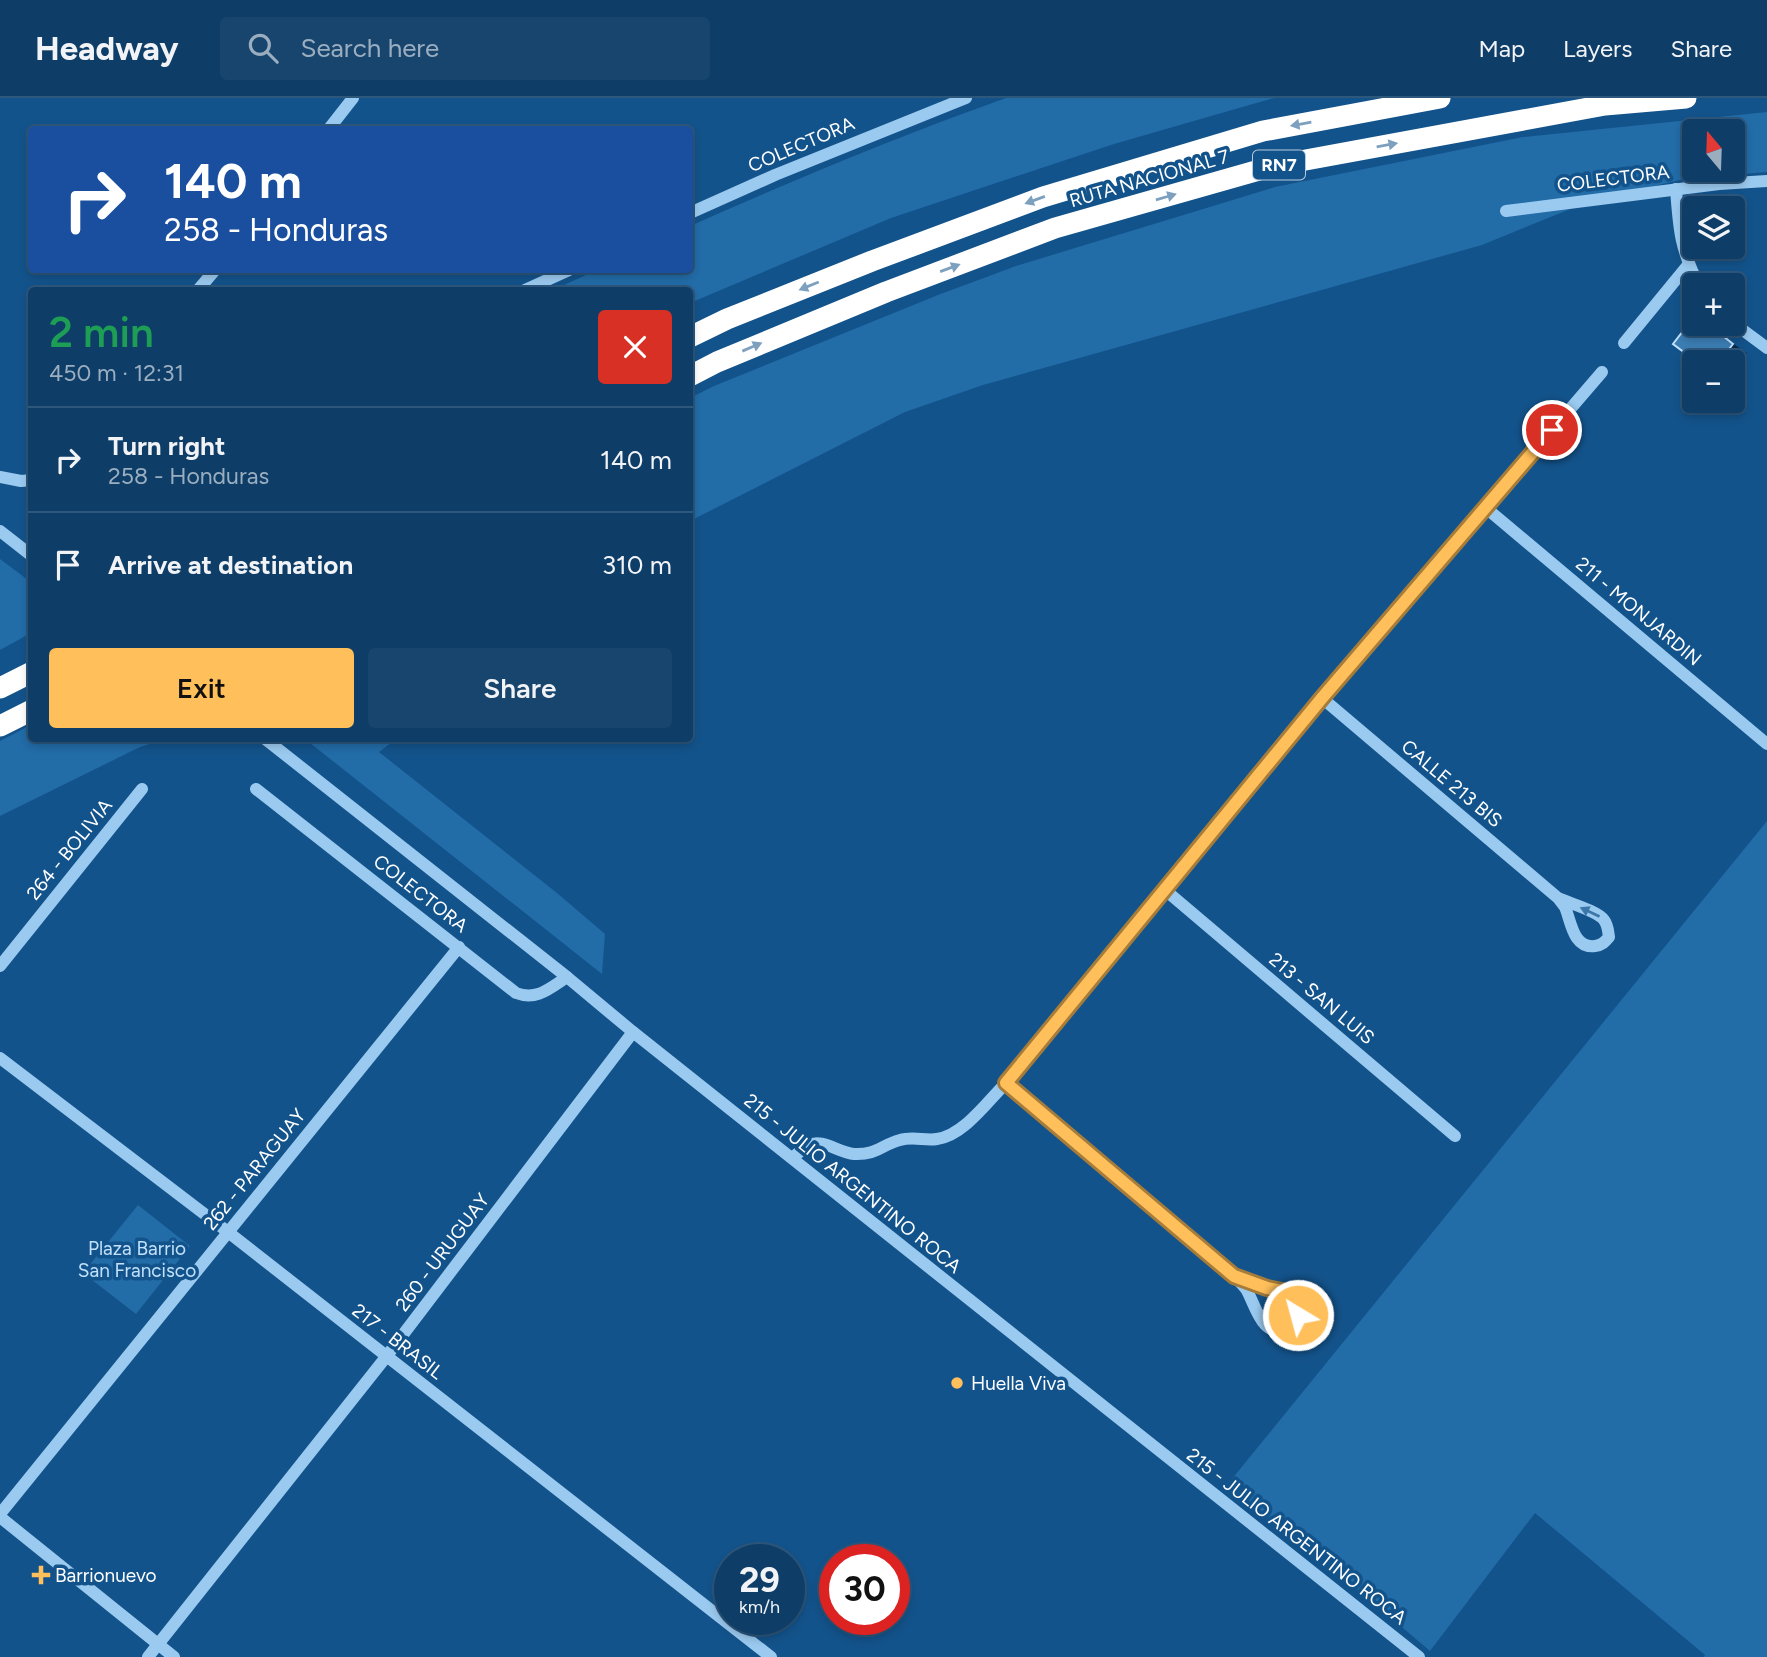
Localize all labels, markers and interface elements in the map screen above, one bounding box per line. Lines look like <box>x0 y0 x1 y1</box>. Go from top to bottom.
search box <box>220 17 710 80</box>
text: Headway <box>35 29 178 68</box>
icon: search <box>244 29 282 67</box>
text: Search here <box>300 32 439 64</box>
text: Map <box>1478 34 1525 63</box>
text: Layers <box>1563 34 1632 63</box>
text: Share <box>1670 34 1732 63</box>
street label: COLECTORA <box>745 112 858 177</box>
one-way arrow <box>1290 118 1312 129</box>
north arrow <box>1682 119 1745 182</box>
map controls <box>1682 119 1745 413</box>
one-way arrow <box>1376 139 1398 150</box>
street label: RUTA NACIONAL 7 <box>1067 145 1232 212</box>
road number: RN7 <box>1253 150 1305 180</box>
text: 140 m <box>164 151 302 210</box>
icon: right <box>49 154 140 245</box>
street label: COLECTORA <box>1555 160 1671 197</box>
one-way arrow <box>1156 191 1177 201</box>
one-way arrow <box>1025 195 1046 206</box>
button: layers <box>1682 196 1745 259</box>
text: 258 - Honduras <box>164 211 388 249</box>
one-way arrow <box>940 262 961 273</box>
button: + <box>1682 273 1745 336</box>
one-way arrow <box>798 281 819 292</box>
text: 2 min <box>49 307 154 358</box>
button: close <box>598 310 672 384</box>
one-way arrow <box>741 342 762 353</box>
button: − <box>1682 350 1745 413</box>
text: 450 m · 12:31 <box>49 359 184 387</box>
pin <box>1522 400 1582 460</box>
icon: arrive <box>1533 411 1571 449</box>
text: Turn right <box>108 430 225 462</box>
icon: right <box>49 441 87 479</box>
text: 140 m <box>600 444 672 476</box>
text: 258 - Honduras <box>108 462 269 490</box>
icon: arrive <box>49 546 87 584</box>
text: Arrive at destination <box>108 549 353 581</box>
text: 310 m <box>602 549 672 581</box>
street label: 211 - MONJARDIN <box>1571 552 1706 671</box>
button: Exit <box>49 648 354 728</box>
button: Share <box>368 648 672 728</box>
street label: CALLE 213 BIS <box>1397 735 1507 832</box>
street label: 264 - BOLIVIA <box>22 794 117 904</box>
street label: COLECTORA <box>369 849 473 937</box>
one-way arrow <box>1580 906 1600 918</box>
street label: 213 - SAN LUIS <box>1264 948 1379 1049</box>
street label: 215 - JULIO ARGENTINO ROCA <box>740 1089 966 1278</box>
street label: 262 - PARAGUAY <box>198 1104 311 1235</box>
street label: 260 - URUGUAY <box>391 1188 495 1316</box>
park label: Plaza Barrio San Francisco <box>78 1237 196 1282</box>
position arrow <box>1261 1278 1335 1352</box>
street label: 217 - BRASIL <box>348 1299 448 1384</box>
place label: Huella Viva <box>971 1372 1066 1395</box>
marker: Huella Viva <box>949 1375 965 1391</box>
street label: 215 - JULIO ARGENTINO ROCA <box>1182 1443 1411 1629</box>
speed limit sign: 30 <box>819 1544 910 1635</box>
text: 29 <box>739 1559 780 1601</box>
place label: Barrionuevo <box>55 1564 157 1587</box>
marker: Barrionuevo <box>33 1567 49 1583</box>
text: km/h <box>739 1596 780 1618</box>

